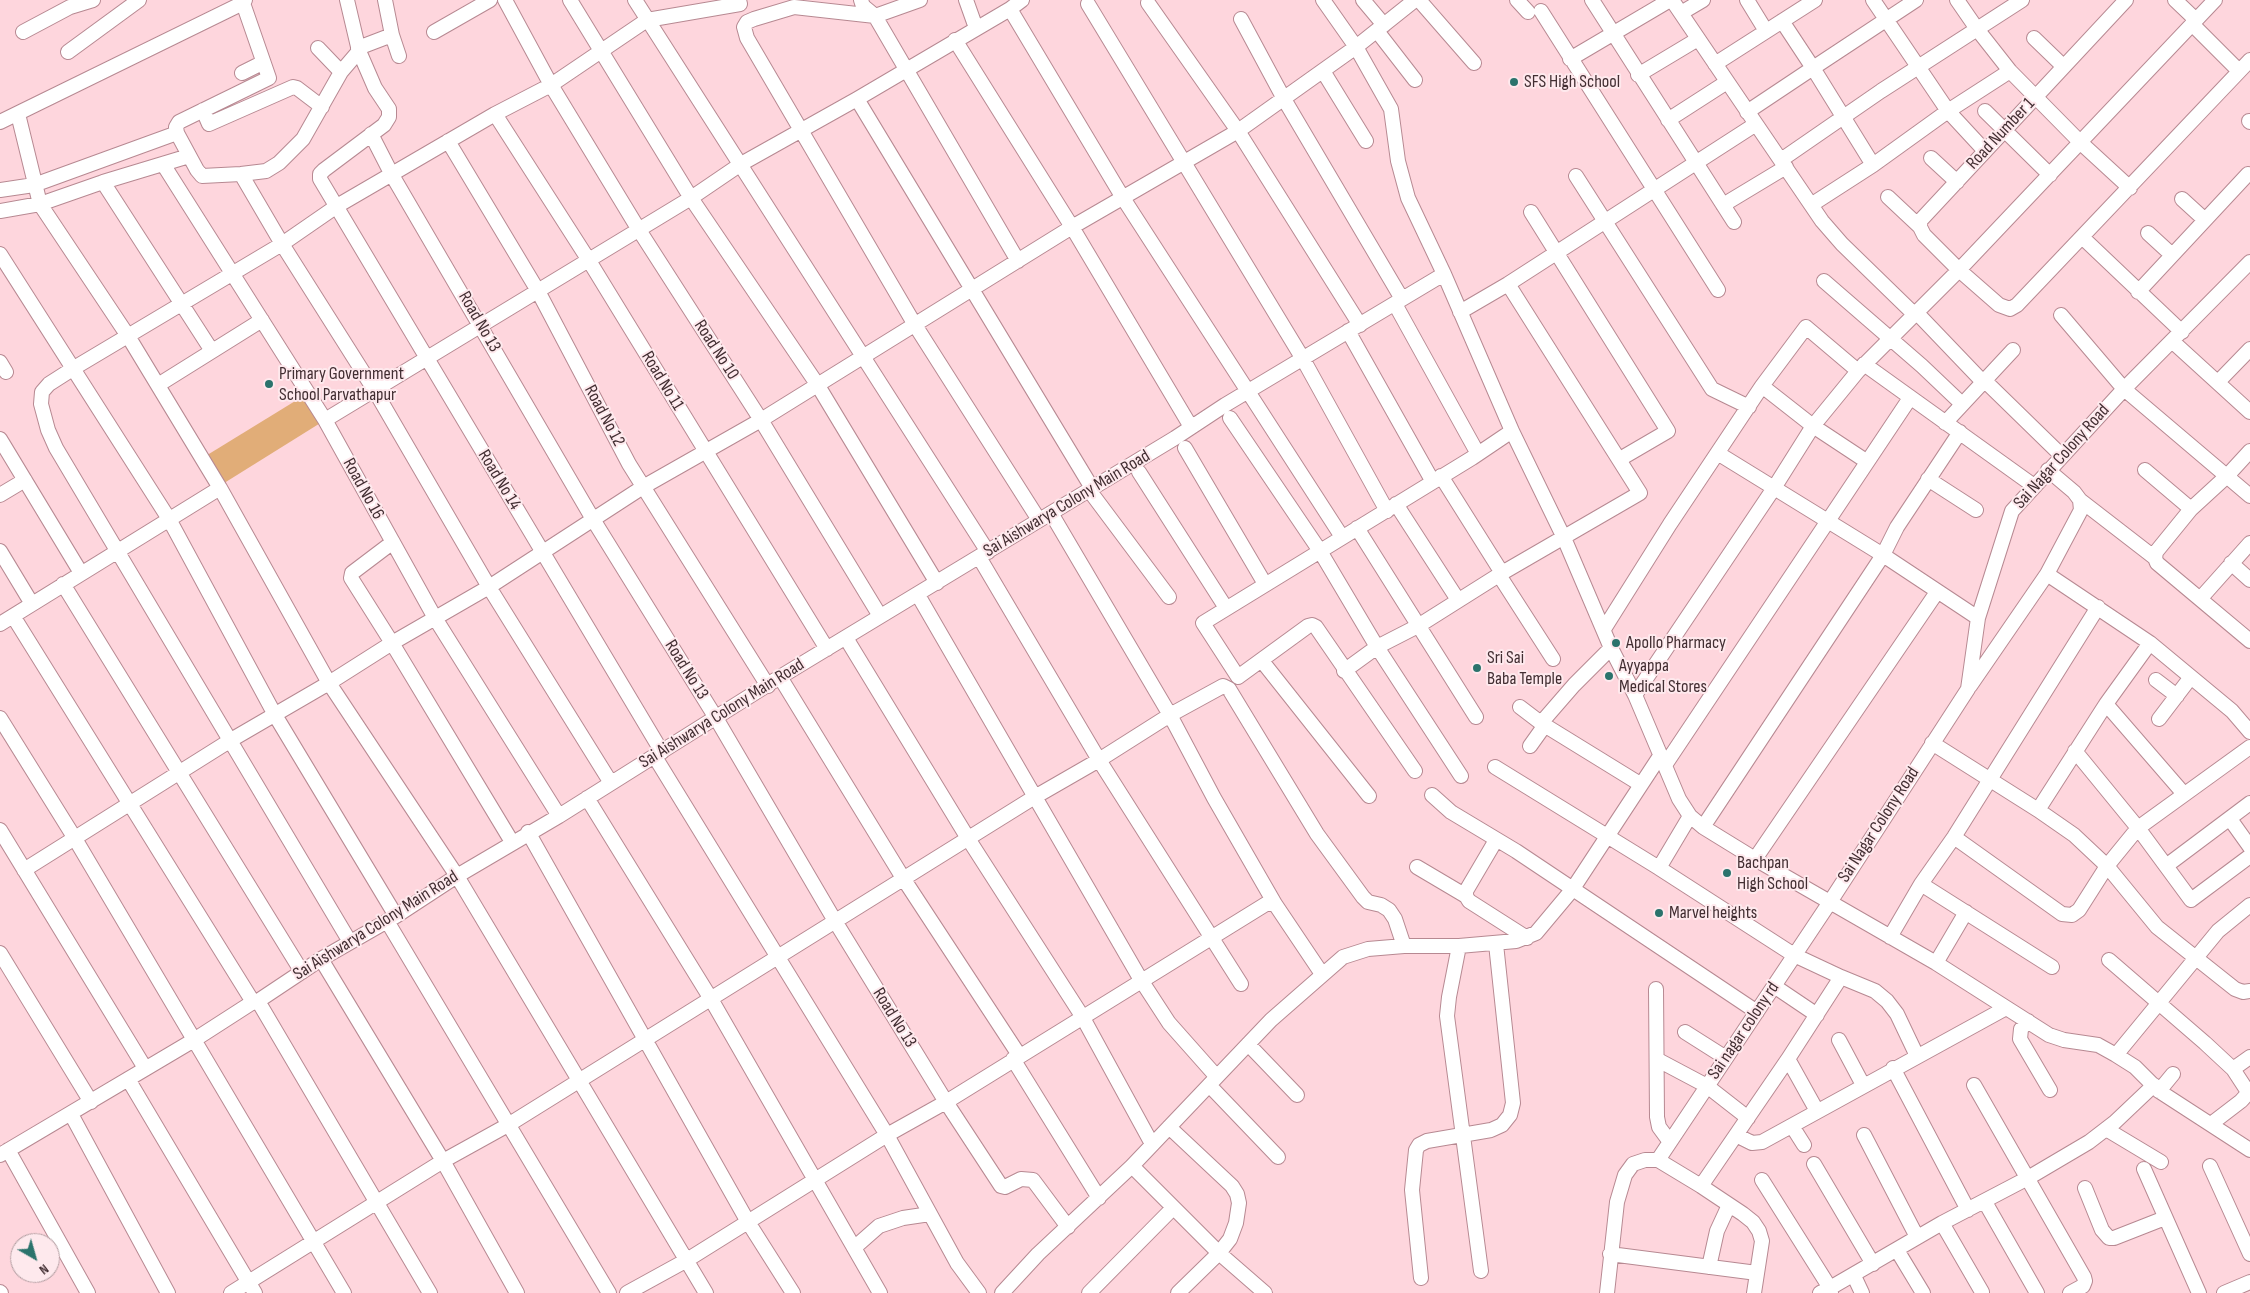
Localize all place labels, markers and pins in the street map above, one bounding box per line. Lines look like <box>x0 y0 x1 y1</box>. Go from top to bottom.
place label: SFS High School <box>1524 71 1620 93</box>
marker: SFS High School <box>1508 76 1520 88</box>
place label: Primary Government School Parvathapur <box>279 363 404 406</box>
marker: Primary Government School Parvathapur <box>263 378 275 390</box>
place label: Apollo Pharmacy <box>1626 632 1726 654</box>
marker: Apollo Pharmacy <box>1610 637 1622 649</box>
place label: Sri Sai Baba Temple <box>1487 647 1562 690</box>
place label: Ayyappa Medical Stores <box>1619 655 1707 698</box>
marker: Sri Sai Baba Temple <box>1471 662 1483 674</box>
marker: Ayyappa Medical Stores <box>1603 670 1615 682</box>
place label: Bachpan High School <box>1737 852 1808 894</box>
marker: Bachpan High School <box>1721 867 1733 879</box>
place label: Marvel heights <box>1669 902 1757 924</box>
marker: Marvel heights <box>1653 907 1665 919</box>

